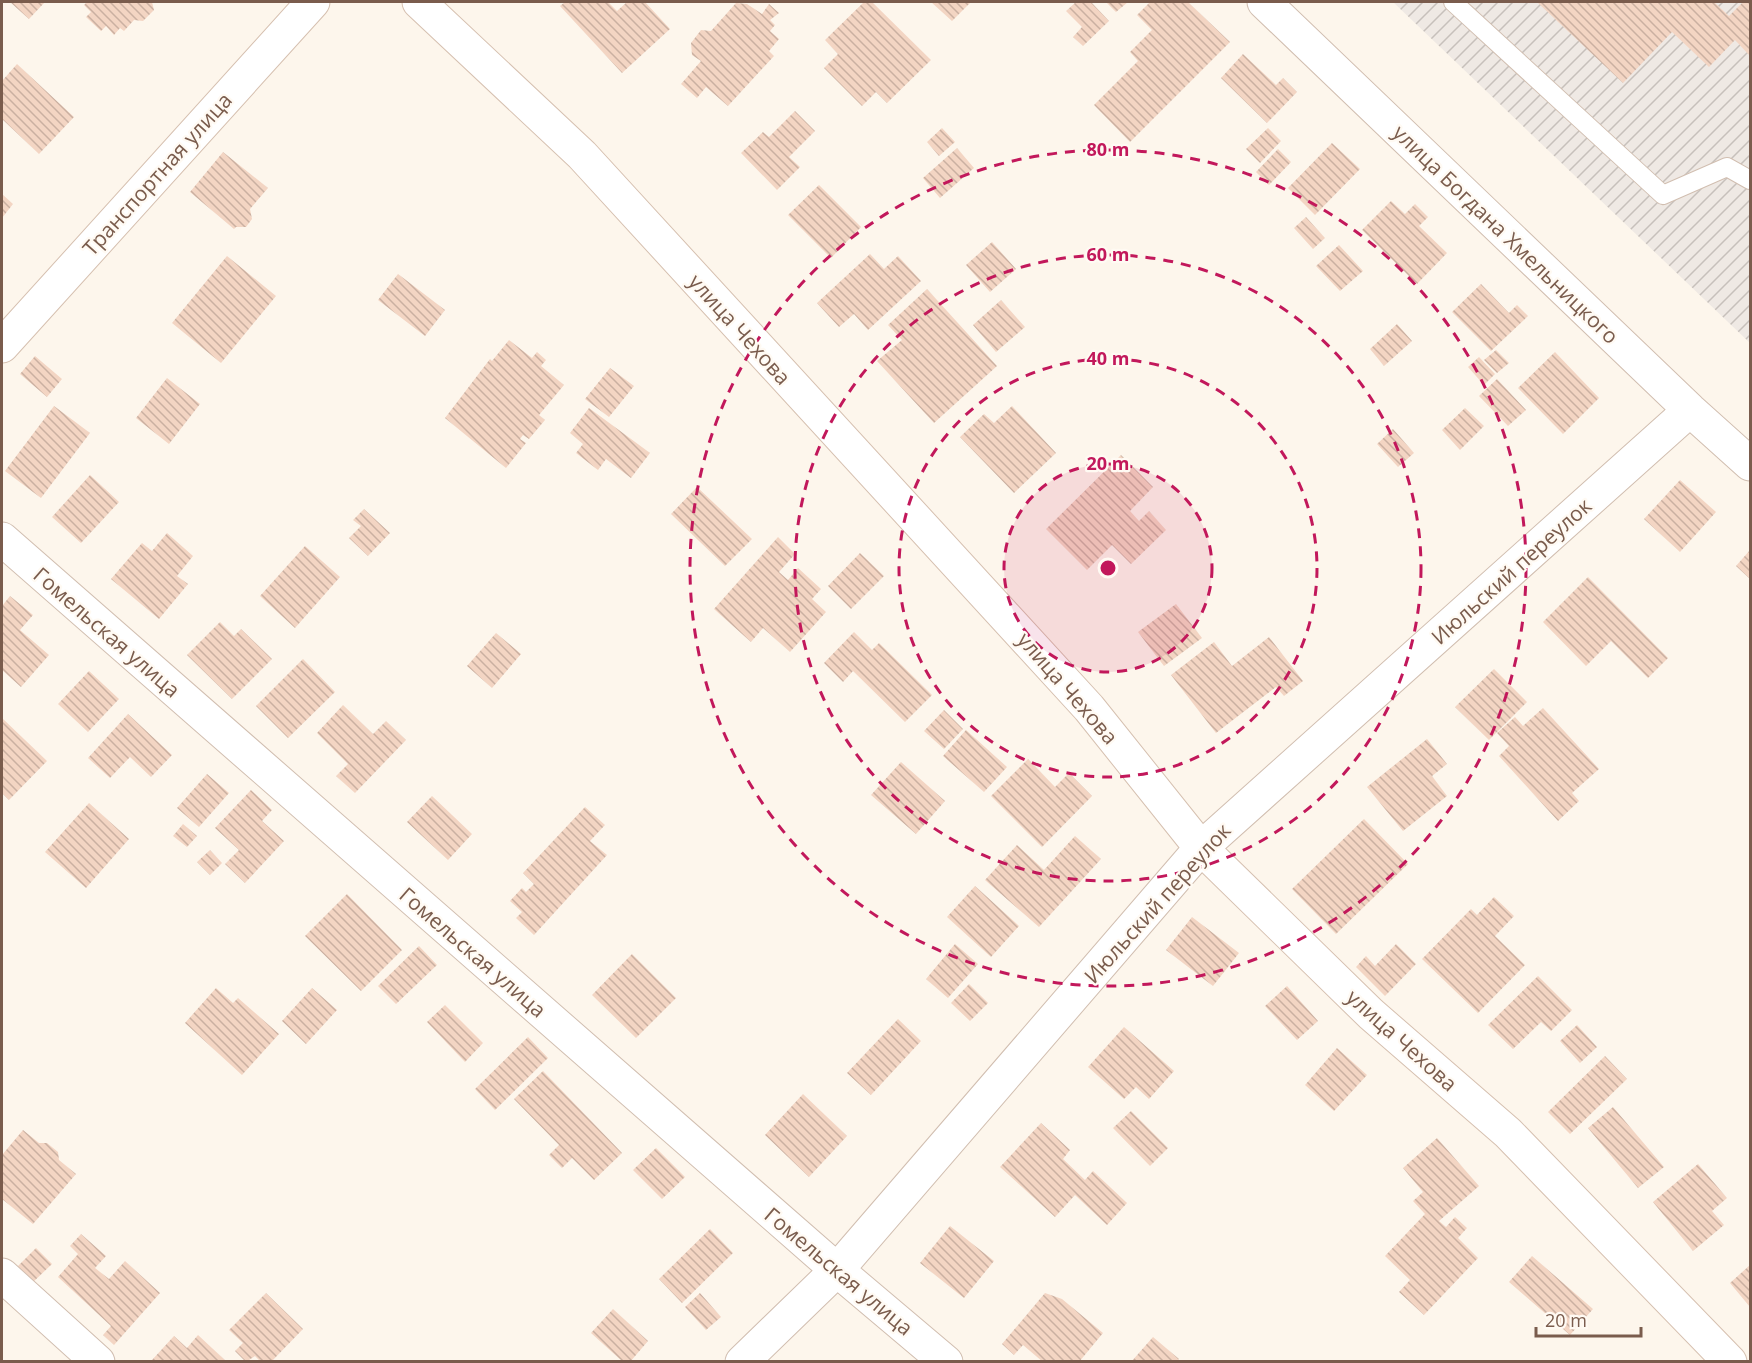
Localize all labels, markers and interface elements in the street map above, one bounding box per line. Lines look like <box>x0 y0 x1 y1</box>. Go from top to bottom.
street label: Транспортная улица <box>76 86 238 262</box>
street label: улица Богдана Хмельницкого <box>1387 119 1625 349</box>
text: 80 m <box>1087 137 1129 161</box>
text: 60 m <box>1087 242 1129 266</box>
street label: улица Чехова <box>683 268 797 390</box>
text: 40 m <box>1087 346 1129 370</box>
text: 20 m <box>1087 451 1129 475</box>
street label: Июльский переулок <box>1425 491 1597 650</box>
centre of rings <box>1098 558 1118 578</box>
street label: Гомельская улица <box>28 561 186 703</box>
street label: улица Чехова <box>1012 626 1124 750</box>
street label: Июльский переулок <box>1078 817 1237 989</box>
street label: Гомельская улица <box>394 881 552 1023</box>
street label: улица Чехова <box>1341 983 1463 1097</box>
street label: Гомельская улица <box>759 1201 919 1341</box>
scale bar <box>1536 1300 1641 1338</box>
text: 20 m <box>1545 1308 1587 1332</box>

